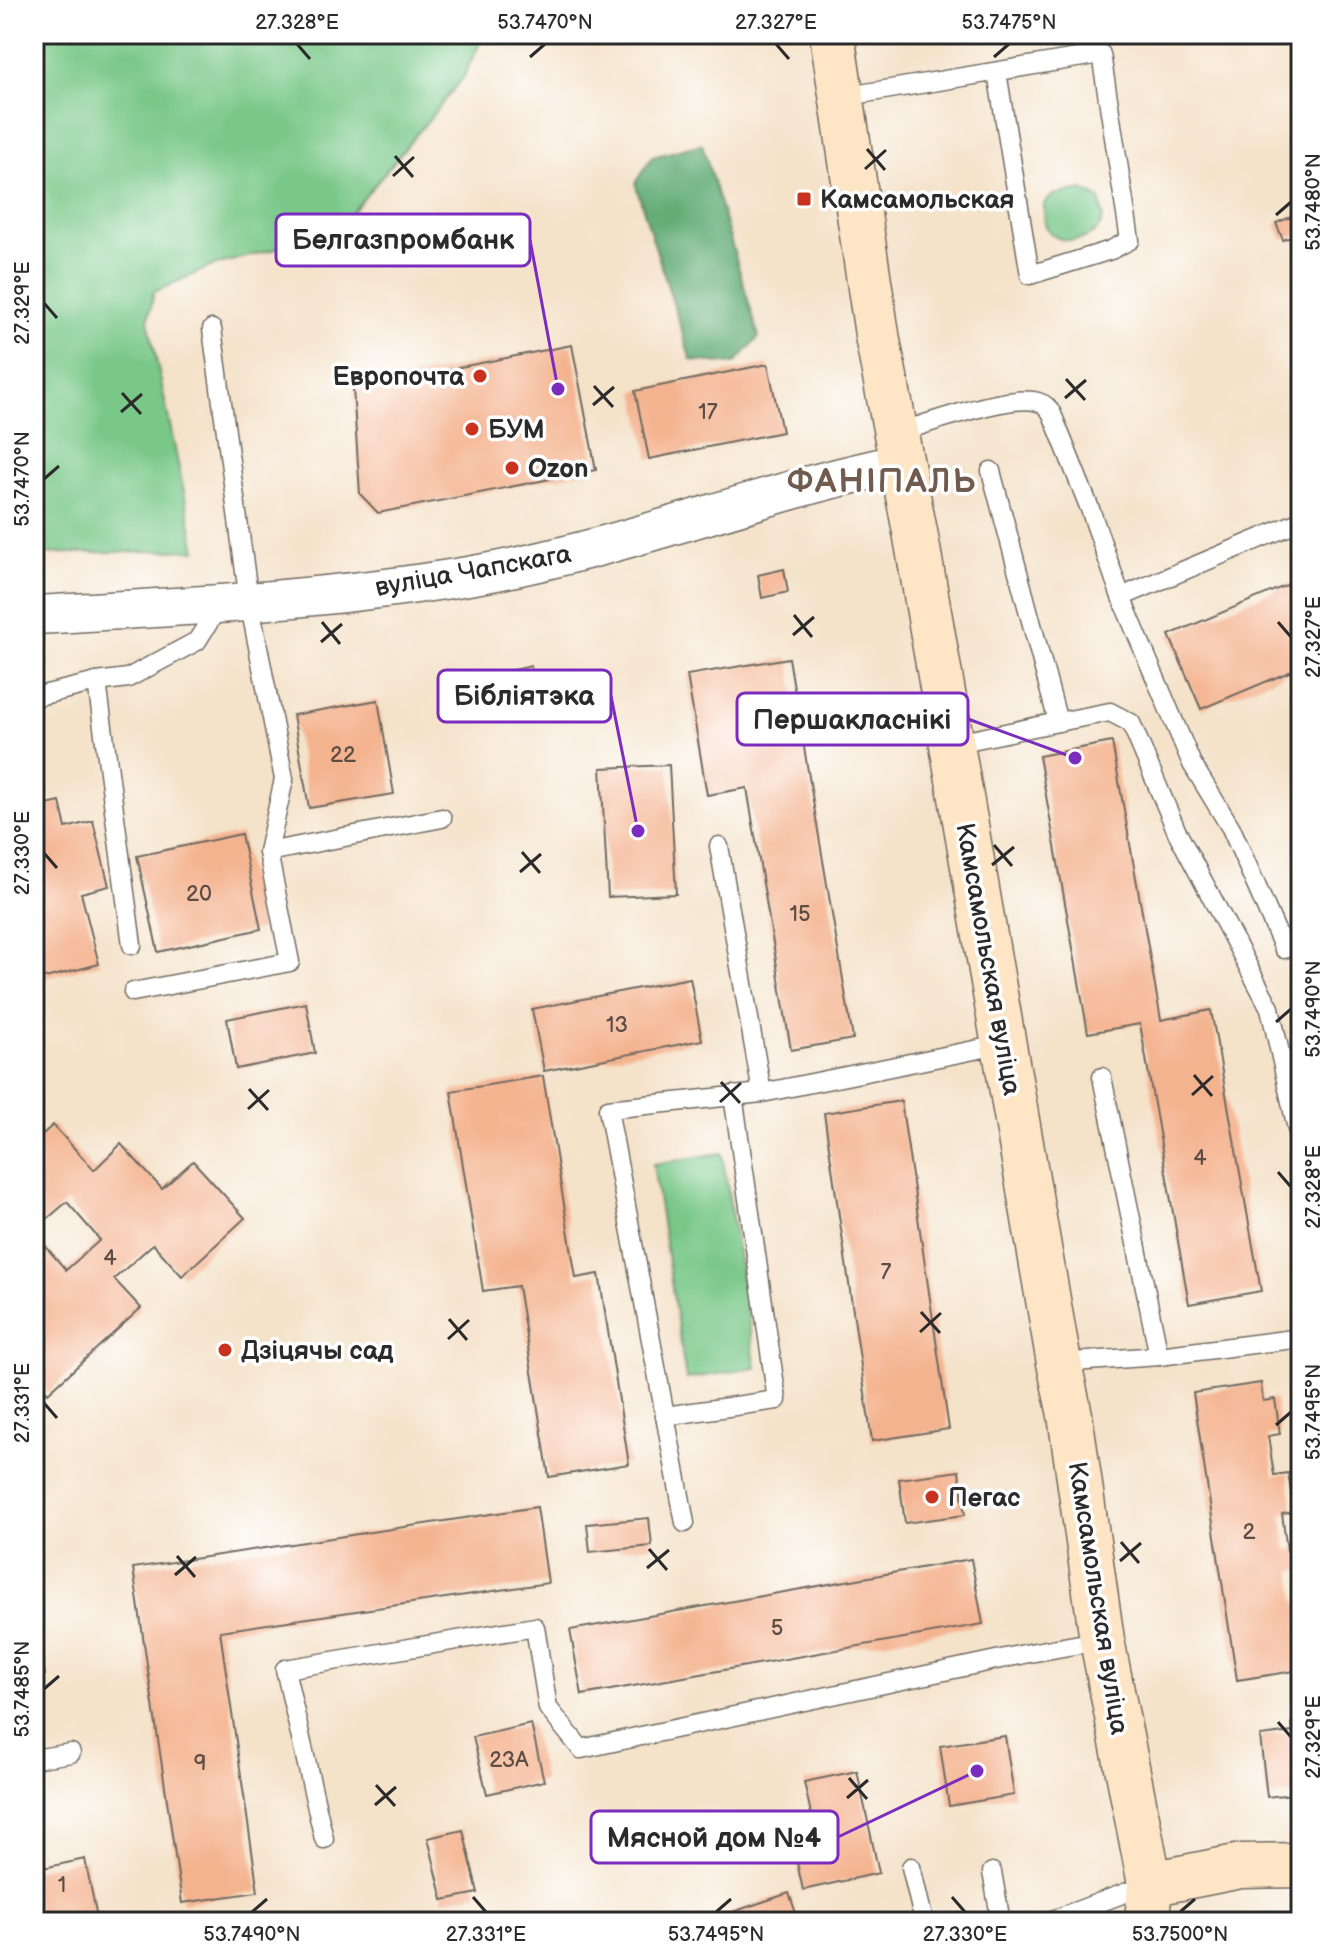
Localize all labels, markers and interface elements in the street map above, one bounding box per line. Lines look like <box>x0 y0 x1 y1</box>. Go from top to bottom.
text: 27.328°E <box>255 11 339 35</box>
text: 53.7470°N <box>497 11 593 35</box>
text: 27.327°E <box>735 11 817 35</box>
text: 53.7475°N <box>962 11 1056 35</box>
text: 53.7480°N <box>1302 153 1326 251</box>
place label: Камсамольская <box>820 185 1015 216</box>
marker: Камсамольская <box>795 190 813 208</box>
callout: Белгазпромбанк <box>276 214 530 266</box>
text: Белгазпромбанк <box>292 224 515 257</box>
text: 27.329°E <box>11 261 35 345</box>
place label: Европочта <box>332 362 465 393</box>
marker: Европочта <box>471 367 489 385</box>
house number: 17 <box>698 399 718 426</box>
place label: БУМ <box>488 415 545 446</box>
marker: БУМ <box>463 420 481 438</box>
text: 53.7470°N <box>11 431 35 527</box>
place label: Ozon <box>528 454 589 485</box>
marker: Ozon <box>503 459 521 477</box>
district label: ФАНІПАЛЬ <box>787 461 977 502</box>
street label: вуліца Чапскага <box>373 539 574 604</box>
text: 27.327°E <box>1302 596 1326 678</box>
callout: Бібліятэка <box>438 670 611 722</box>
text: Бібліятэка <box>453 680 595 713</box>
callout: Першакласнікі <box>737 693 968 745</box>
text: Першакласнікі <box>753 704 951 737</box>
house number: 22 <box>330 742 356 769</box>
text: 27.330°E <box>11 811 35 895</box>
street label: Камсамольская вуліца <box>948 821 1027 1098</box>
house number: 20 <box>186 881 212 908</box>
house number: 15 <box>789 901 811 928</box>
text: 53.7490°N <box>1302 960 1326 1058</box>
house number: 13 <box>606 1012 628 1039</box>
house number: 4 <box>1193 1145 1207 1172</box>
text: 27.328°E <box>1302 1145 1326 1229</box>
house number: 4 <box>103 1245 117 1272</box>
house number: 7 <box>881 1259 892 1286</box>
place label: Дзіцячы сад <box>241 1336 394 1367</box>
marker: Дзіцячы сад <box>216 1341 234 1359</box>
text: 27.331°E <box>11 1363 35 1443</box>
text: 53.7495°N <box>1302 1364 1326 1460</box>
street label: Камсамольская вуліца <box>1061 1460 1134 1737</box>
place label: Пегас <box>948 1483 1020 1514</box>
marker: Пегас <box>923 1488 941 1506</box>
house number: 2 <box>1243 1519 1256 1546</box>
house number: 5 <box>771 1615 783 1642</box>
text: 53.7485°N <box>11 1641 35 1737</box>
text: 27.329°E <box>1302 1695 1326 1779</box>
house number: 23А <box>489 1747 529 1774</box>
house number: 9 <box>194 1750 206 1777</box>
callout: Мясной дом №4 <box>591 1811 838 1863</box>
text: Мясной дом №4 <box>607 1822 822 1855</box>
house number: 1 <box>58 1872 66 1899</box>
text: 53.7490°N <box>203 1923 301 1947</box>
text: 27.331°E <box>446 1923 526 1947</box>
text: 53.7495°N <box>668 1923 764 1947</box>
text: 27.330°E <box>923 1923 1007 1947</box>
text: 53.7500°N <box>1132 1923 1228 1947</box>

